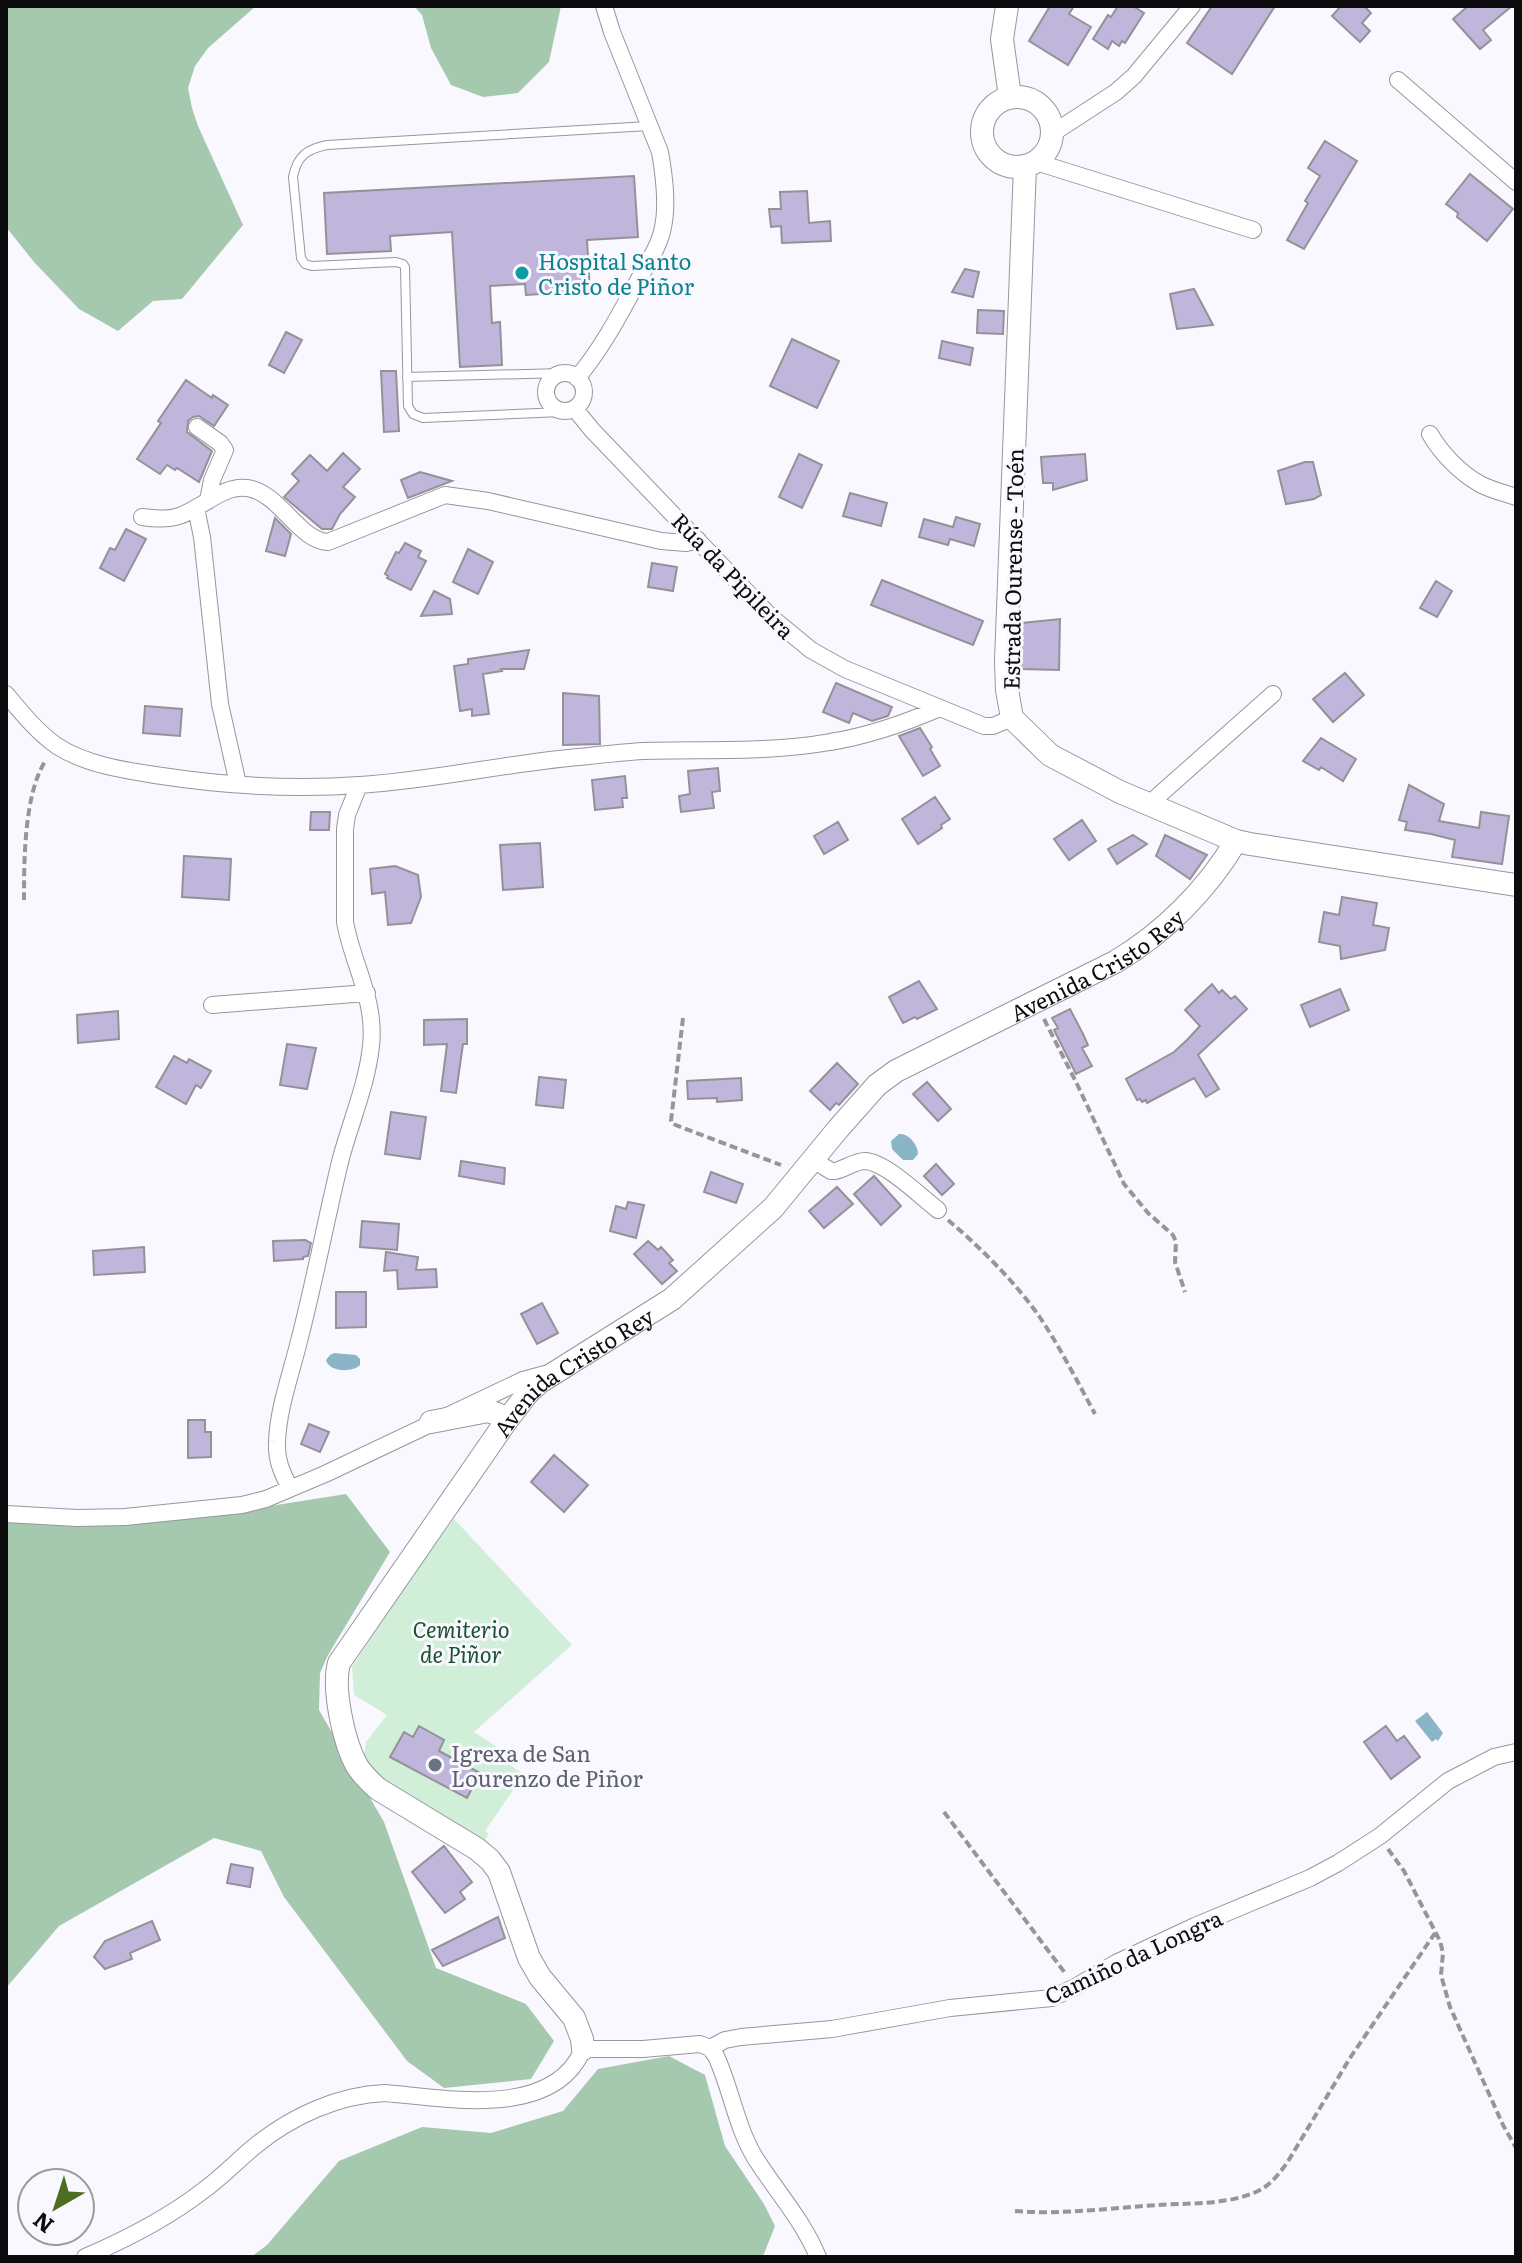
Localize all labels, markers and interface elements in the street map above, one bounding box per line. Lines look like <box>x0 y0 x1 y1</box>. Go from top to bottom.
place label: Hospital Santo Cristo de Piñor <box>538 244 695 302</box>
marker: Hospital Santo Cristo de Piñor <box>513 264 531 282</box>
street label: Estrada Ourense - Toén <box>993 448 1031 690</box>
street label: Rúa da Pipileira <box>665 504 803 646</box>
street label: Avenida Cristo Rey <box>1004 900 1191 1028</box>
street label: Avenida Cristo Rey <box>484 1298 660 1443</box>
park label: Cemiterio de Piñor <box>412 1612 510 1670</box>
place label: Igrexa de San Lourenzo de Piñor <box>451 1736 643 1794</box>
marker: Igrexa de San Lourenzo de Piñor <box>426 1756 444 1774</box>
street label: Camiño da Longra <box>1039 1900 1227 2012</box>
north arrow <box>16 2167 96 2247</box>
text: N <box>25 2205 60 2242</box>

